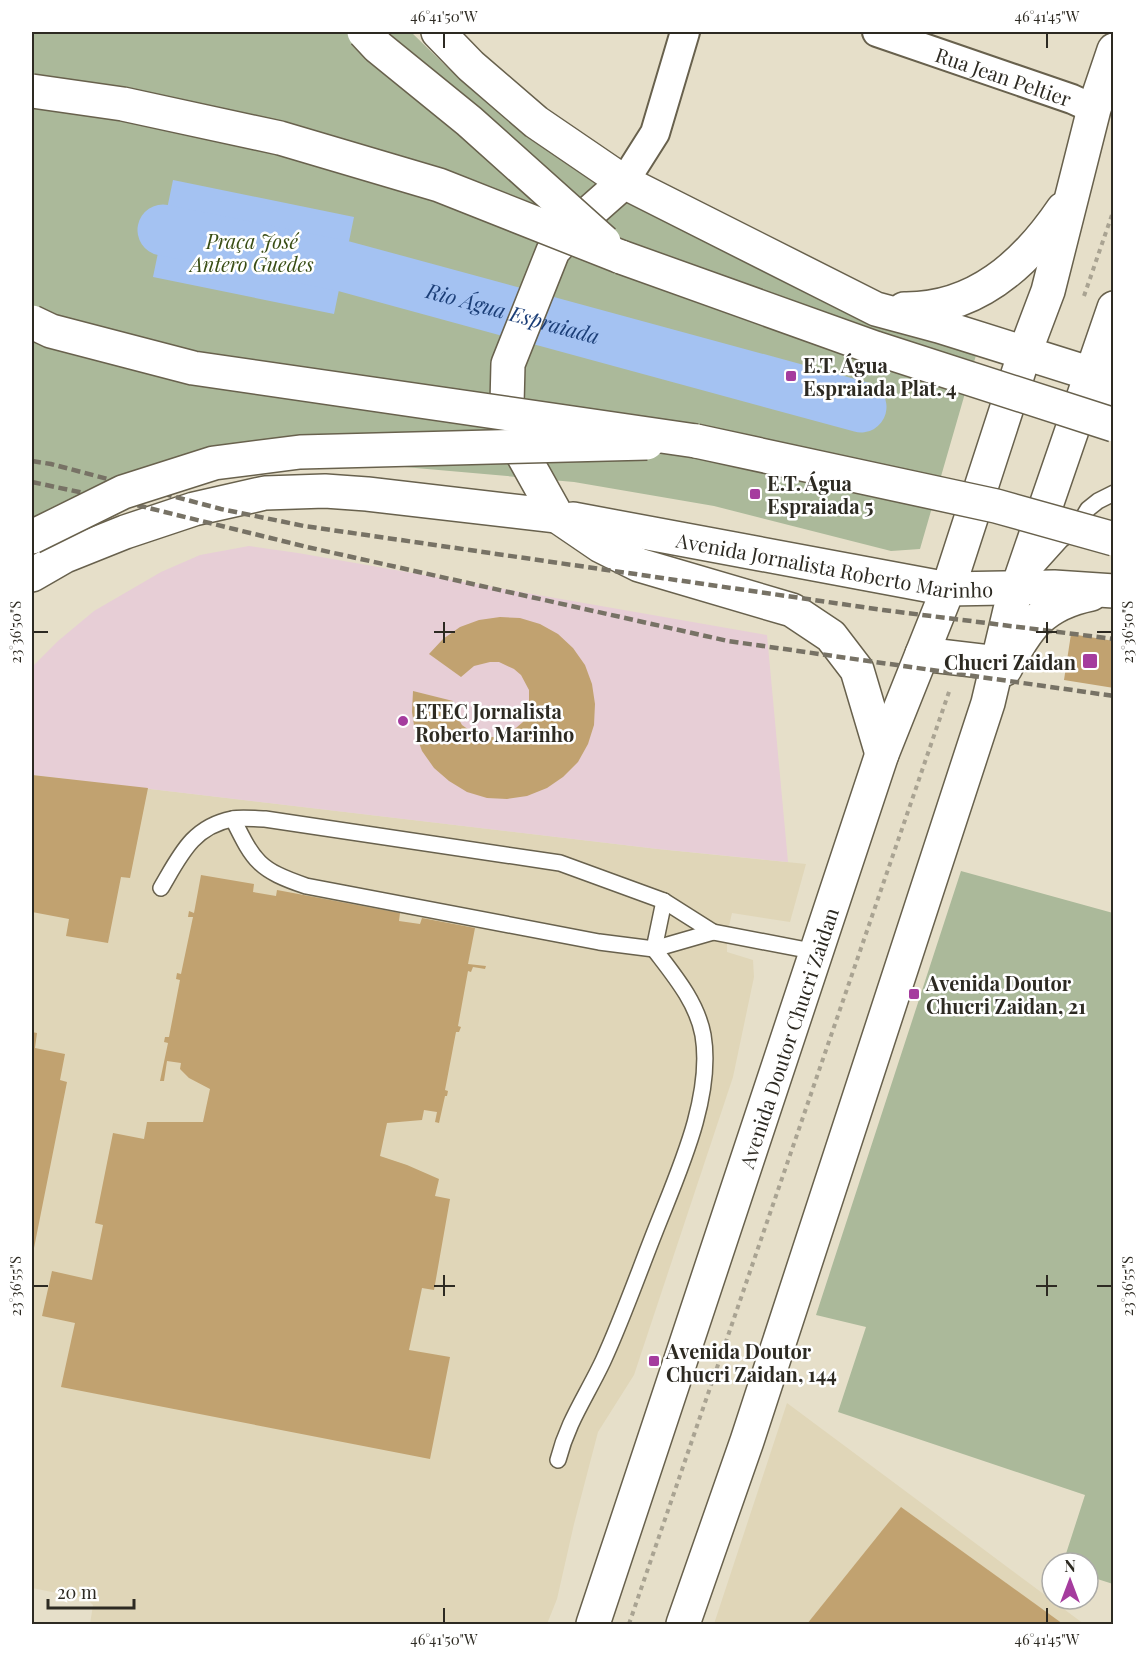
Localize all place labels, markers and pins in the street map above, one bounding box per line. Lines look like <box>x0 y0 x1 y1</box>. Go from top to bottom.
place label: E.T. Água Espraiada Plat. 4 <box>803 351 957 401</box>
marker: E.T. Água Espraiada Plat. 4 <box>784 369 798 383</box>
place label: E.T. Água Espraiada 5 <box>767 469 873 519</box>
marker: E.T. Água Espraiada 5 <box>748 487 762 501</box>
place label: Chucri Zaidan <box>944 648 1077 675</box>
marker: Chucri Zaidan <box>1081 652 1099 670</box>
place label: ETEC Jornalista Roberto Marinho <box>415 697 574 747</box>
marker: ETEC Jornalista Roberto Marinho <box>396 714 410 728</box>
place label: Avenida Doutor Chucri Zaidan, 21 <box>925 969 1086 1019</box>
marker: Avenida Doutor Chucri Zaidan, 21 <box>907 987 921 1001</box>
place label: Avenida Doutor Chucri Zaidan, 144 <box>665 1337 837 1387</box>
marker: Avenida Doutor Chucri Zaidan, 144 <box>647 1354 661 1368</box>

